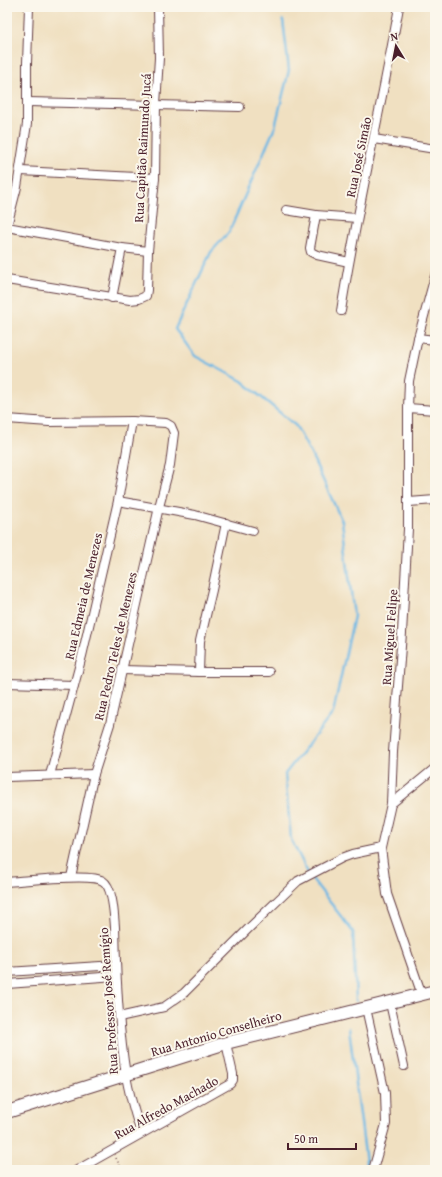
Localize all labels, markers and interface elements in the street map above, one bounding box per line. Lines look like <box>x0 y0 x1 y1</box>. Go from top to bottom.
north arrow <box>376 26 416 66</box>
text: N <box>389 28 400 45</box>
street label: Rua Capitão Raimundo Jucá <box>129 72 156 223</box>
street label: Rua José Simão <box>341 115 376 199</box>
street label: Rua Edmeia de Menezes <box>60 531 107 661</box>
street label: Rua Pedro Teles de Menezes <box>89 570 142 722</box>
street label: Rua Miguel Felipe <box>377 588 402 686</box>
street label: Rua Professor José Remígio <box>94 927 123 1075</box>
street label: Rua Antonio Conselheiro <box>149 1006 284 1061</box>
street label: Rua Alfredo Machado <box>111 1071 222 1144</box>
scale bar <box>288 1125 356 1151</box>
text: 50 m <box>294 1130 318 1147</box>

